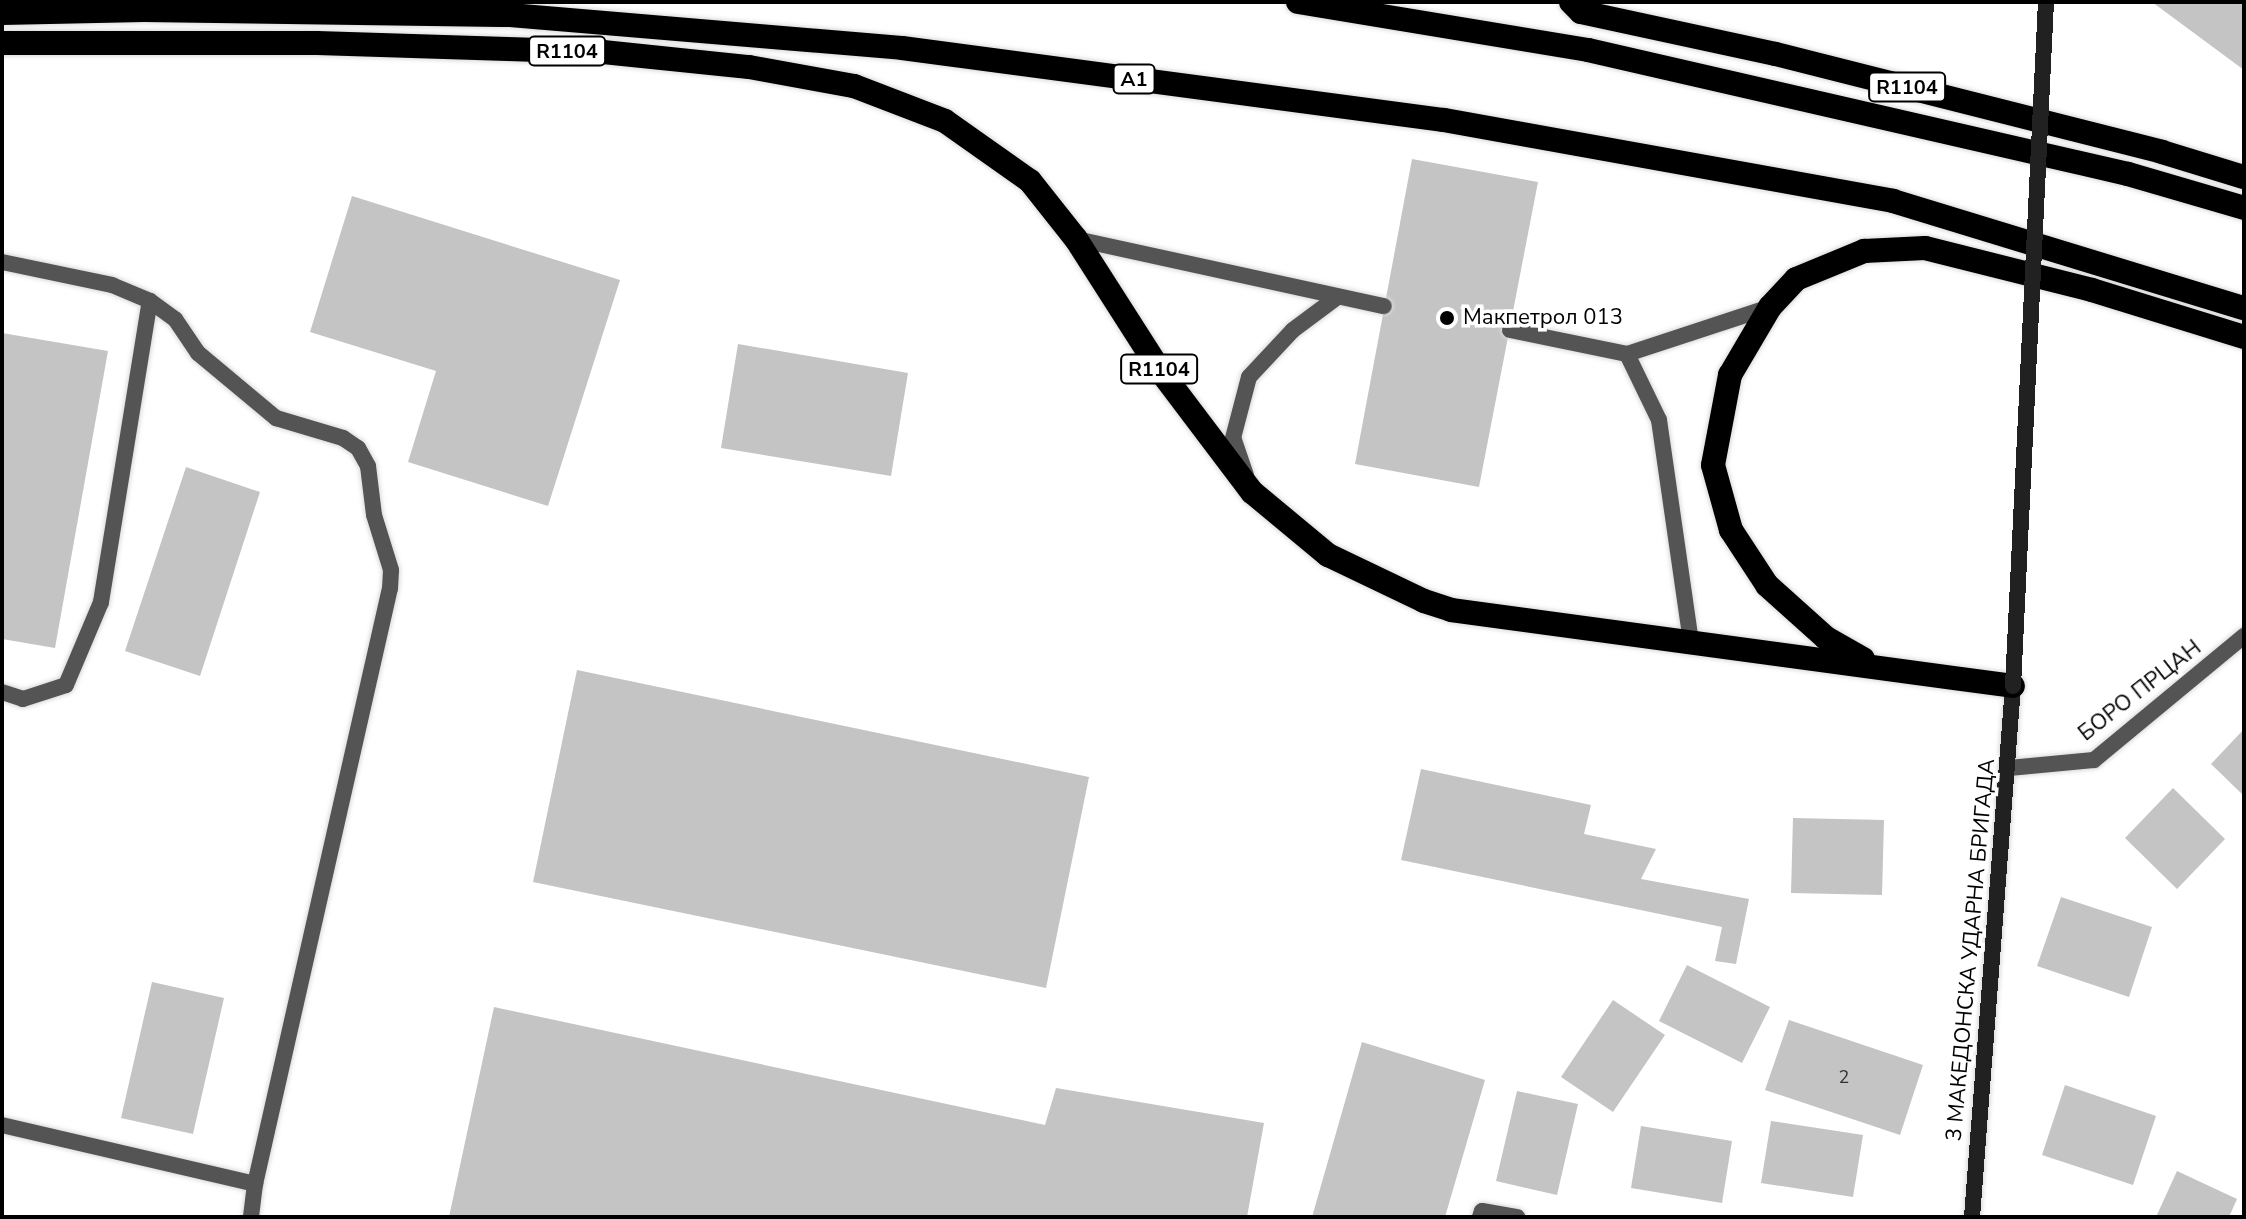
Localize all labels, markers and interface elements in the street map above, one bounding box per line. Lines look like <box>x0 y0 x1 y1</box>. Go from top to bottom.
road number: R1104 <box>527 35 607 67</box>
road number: A1 <box>1112 63 1156 95</box>
road number: R1104 <box>1867 71 1947 103</box>
place label: Макпетрол 013 <box>1463 305 1623 331</box>
marker: Макпетрол 013 <box>1438 309 1456 327</box>
road number: R1104 <box>1119 353 1199 385</box>
street label: БОРО ПРЦАН <box>2073 635 2207 747</box>
street label: 3 МАКЕДОНСКА УДАРНА БРИГАДА <box>1941 758 2001 1142</box>
house number: 2 <box>1839 1066 1849 1088</box>

